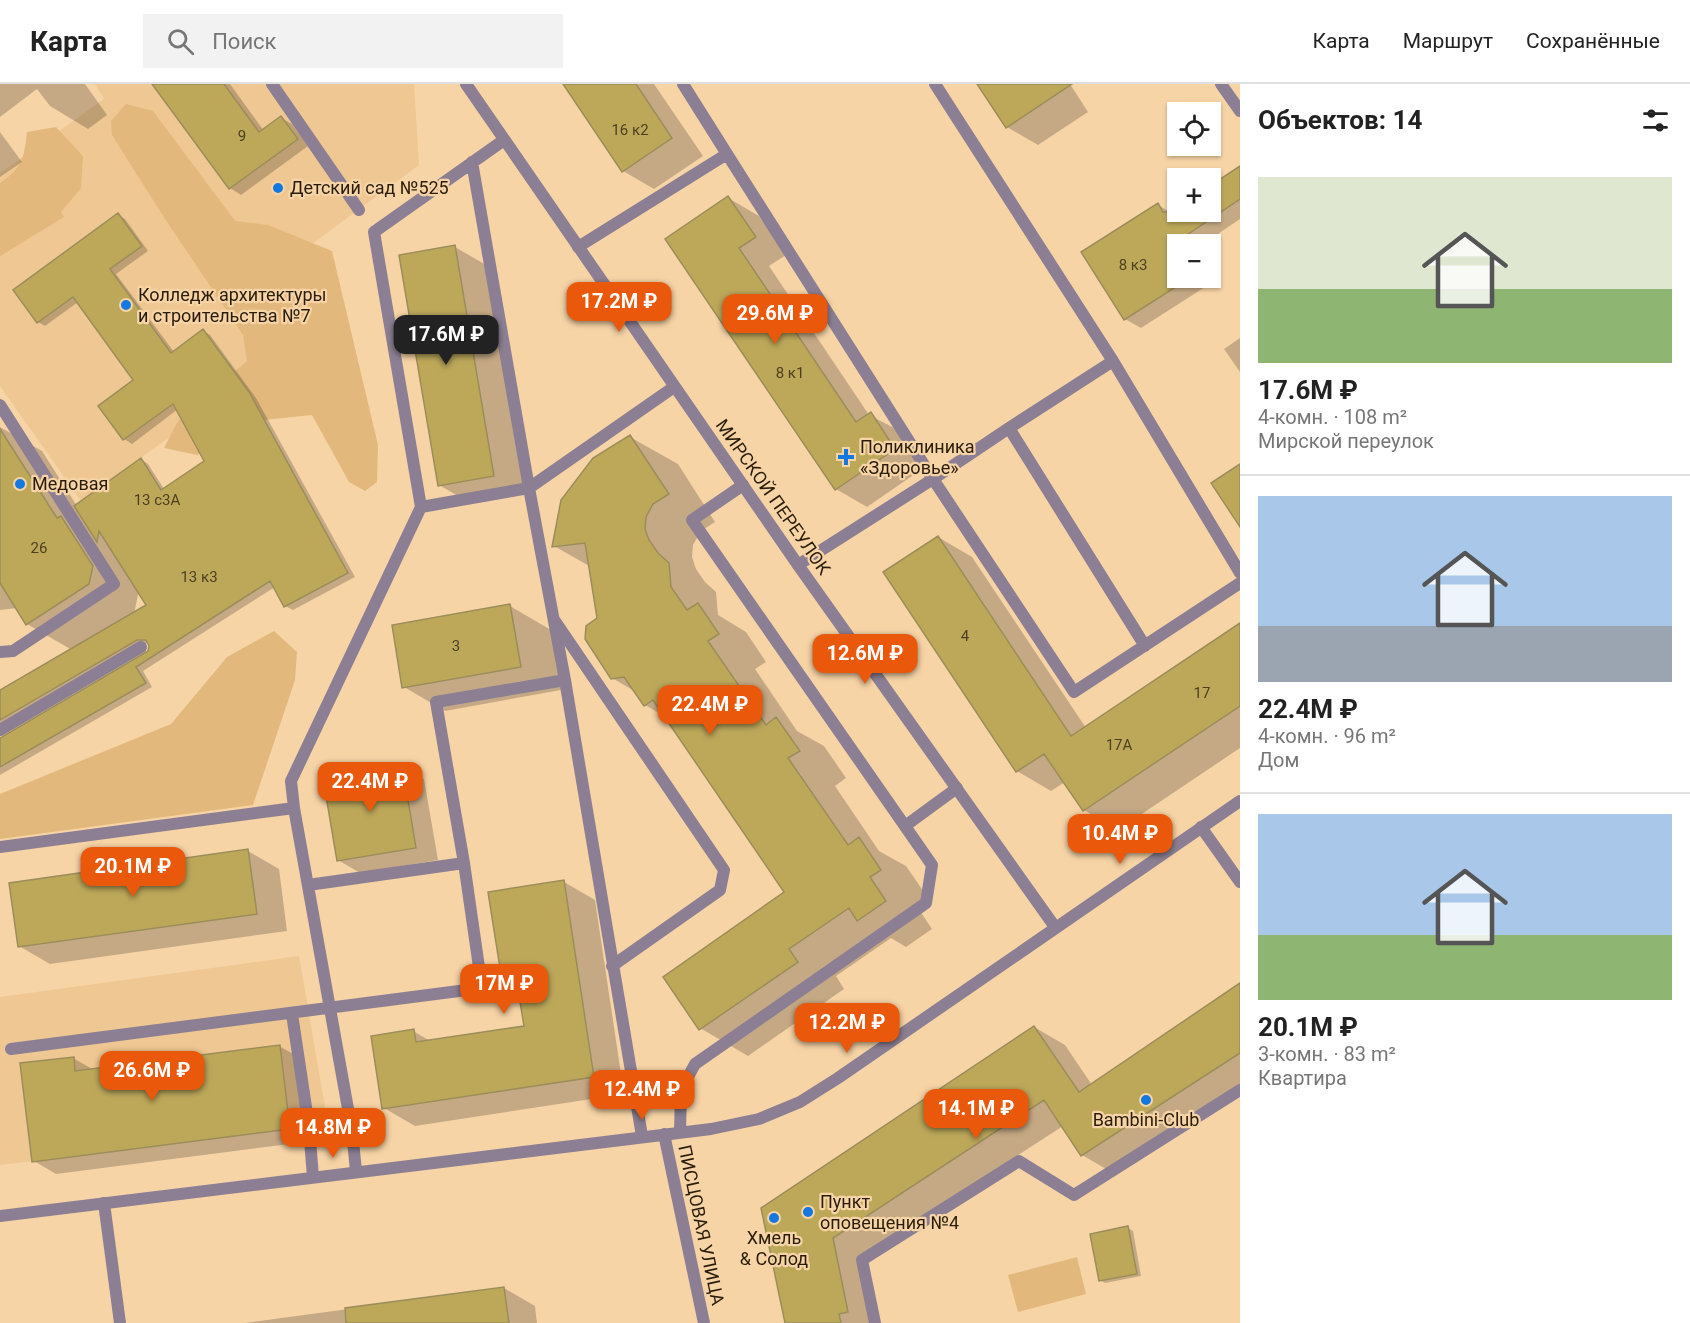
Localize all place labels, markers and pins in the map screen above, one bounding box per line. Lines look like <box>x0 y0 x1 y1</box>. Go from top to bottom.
place label: Детский сад №525 <box>290 177 449 198</box>
marker: Детский сад №525 <box>271 181 285 195</box>
pin: 17.2M ₽ <box>564 282 674 333</box>
place label: Колледж архитектуры и строительства №7 <box>138 284 327 326</box>
pin: 29.6M ₽ <box>720 294 830 345</box>
marker: Колледж архитектуры и строительства №7 <box>119 298 133 312</box>
pin: 17.6M ₽ <box>391 315 501 366</box>
place label: Поликлиника «Здоровье» <box>860 436 975 478</box>
marker: Поликлиника «Здоровье» <box>837 448 855 466</box>
place label: Медовая <box>32 473 108 494</box>
marker: Медовая <box>13 477 27 491</box>
pin: 12.6M ₽ <box>810 634 920 685</box>
pin: 22.4M ₽ <box>655 685 765 736</box>
pin: 22.4M ₽ <box>315 762 425 813</box>
pin: 10.4M ₽ <box>1065 814 1175 865</box>
pin: 20.1M ₽ <box>78 847 188 898</box>
pin: 17M ₽ <box>462 964 546 1015</box>
pin: 12.2M ₽ <box>792 1003 902 1054</box>
pin: 26.6M ₽ <box>97 1051 207 1102</box>
pin: 12.4M ₽ <box>587 1070 697 1121</box>
pin: 14.1M ₽ <box>921 1089 1031 1140</box>
marker: Bambini-Club <box>1139 1093 1153 1107</box>
pin: 14.8M ₽ <box>278 1108 388 1159</box>
place label: Bambini-Club <box>1093 1109 1199 1130</box>
place label: Пункт оповещения №4 <box>820 1191 959 1233</box>
marker: Пункт оповещения №4 <box>801 1205 815 1219</box>
marker: Хмель & Солод <box>767 1211 781 1225</box>
place label: Хмель & Солод <box>740 1227 808 1269</box>

